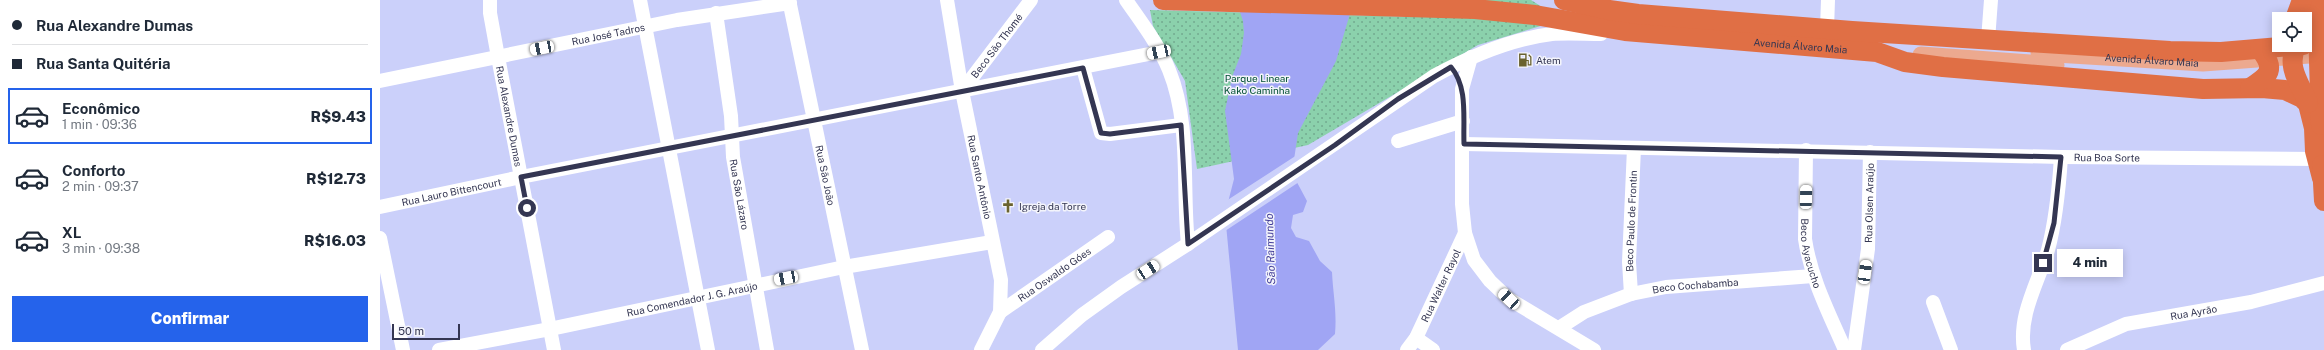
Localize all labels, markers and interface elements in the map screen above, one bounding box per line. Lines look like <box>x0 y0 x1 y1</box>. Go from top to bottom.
street label: Beco São Thomé <box>968 11 1025 80</box>
map controls <box>2272 12 2312 52</box>
button: locate <box>2272 12 2312 52</box>
text: Rua Alexandre Dumas <box>36 17 193 34</box>
street label: Rua José Tadros <box>571 21 646 47</box>
street label: Avenida Álvaro Maia <box>1753 36 1848 56</box>
car <box>529 40 555 56</box>
car <box>1146 44 1172 60</box>
street label: Avenida Álvaro Maia <box>2105 51 2199 69</box>
fuel station icon: Atem <box>1517 52 1533 68</box>
place label: Atem <box>1536 54 1561 66</box>
text: Rua Santa Quitéria <box>36 55 171 72</box>
street label: Rua Alexandre Dumas <box>494 65 525 168</box>
park label: Parque Linear Kako Caminha <box>1224 72 1290 96</box>
icon: car <box>14 98 50 134</box>
text: Econômico <box>62 100 140 117</box>
text: R$9.43 <box>310 108 366 125</box>
text: 1 min · 09:36 <box>62 117 137 132</box>
street label: Rua Santo Antônio <box>965 134 994 221</box>
street label: Rua São João <box>813 144 838 207</box>
street label: Rua Boa Sorte <box>2074 151 2140 164</box>
street label: Rua São Lázaro <box>727 158 752 231</box>
icon: car <box>14 160 50 196</box>
text: Conforto <box>62 162 125 179</box>
street label: Rua Olsen Araújo <box>1862 162 1876 243</box>
text: R$12.73 <box>306 170 366 187</box>
street label: Beco Paulo de Frontin <box>1623 170 1639 272</box>
street label: Rua Lauro Bittencourt <box>400 175 503 208</box>
text: 2 min · 09:37 <box>62 179 139 194</box>
car <box>1800 185 1812 209</box>
church icon: Igreja da Torre <box>1000 198 1016 214</box>
route start <box>518 199 536 217</box>
place label: Igreja da Torre <box>1019 200 1086 212</box>
water label: São Raimundo <box>1263 213 1277 285</box>
street label: Beco Ayacucho <box>1799 218 1824 290</box>
icon: car <box>14 222 50 258</box>
text: XL <box>62 224 81 241</box>
text: R$16.03 <box>304 232 366 249</box>
text: 3 min · 09:38 <box>62 241 140 256</box>
street label: Rua Oswaldo Góes <box>1015 245 1093 304</box>
street label: Rua Walter Rayol <box>1418 247 1463 324</box>
callout: 4 min <box>2057 249 2123 277</box>
route end <box>2034 254 2052 272</box>
text: 4 min <box>2073 255 2107 270</box>
car <box>1135 258 1161 282</box>
car <box>1857 259 1873 285</box>
car <box>773 270 799 286</box>
street label: Beco Cochabamba <box>1651 276 1739 296</box>
street label: Rua Comendador J. G. Araújo <box>625 279 759 319</box>
car <box>1496 286 1522 312</box>
button: Confirmar <box>12 296 368 342</box>
street label: Rua Ayrão <box>2169 302 2218 322</box>
scale bar <box>392 322 460 341</box>
text: 50 m <box>398 325 424 337</box>

